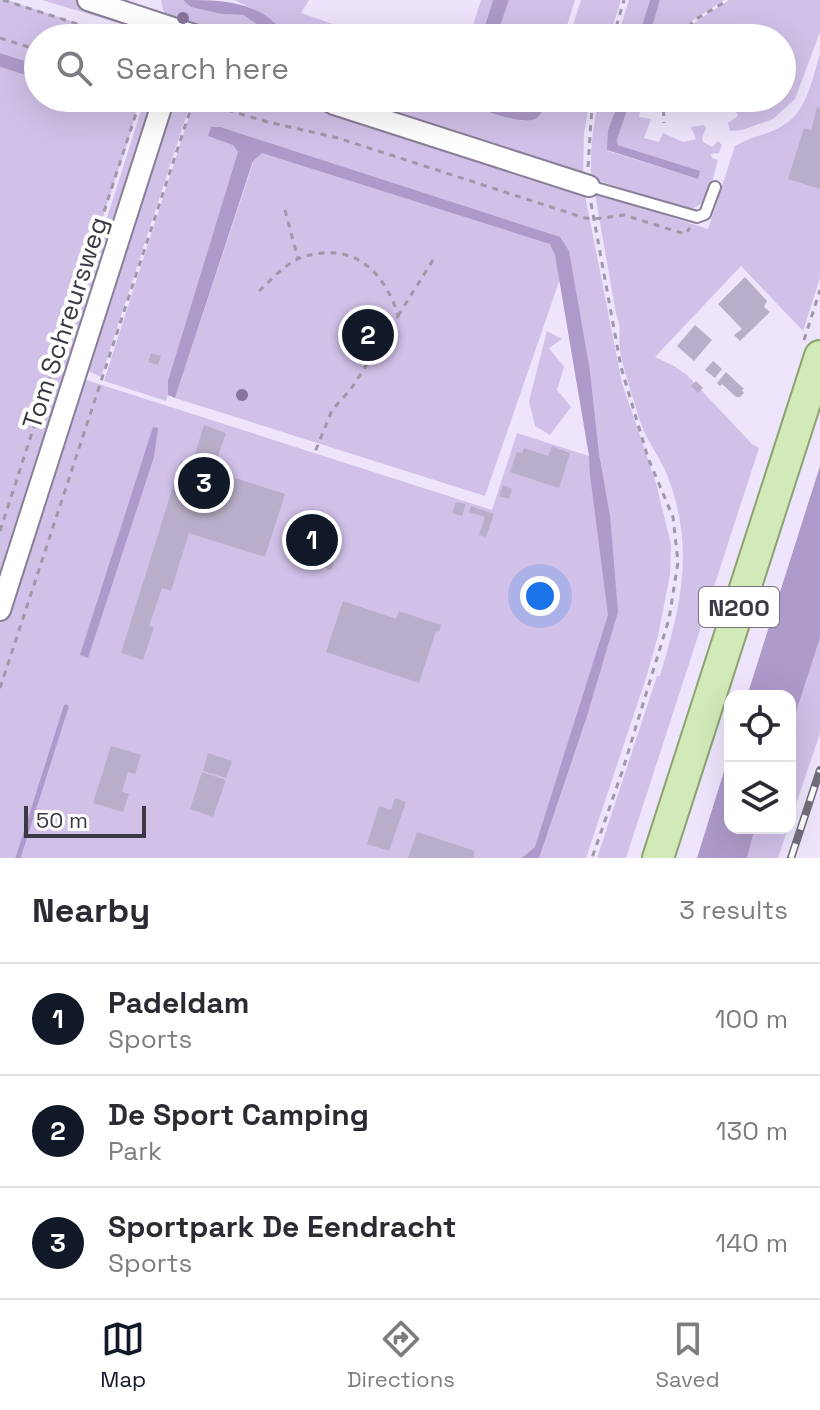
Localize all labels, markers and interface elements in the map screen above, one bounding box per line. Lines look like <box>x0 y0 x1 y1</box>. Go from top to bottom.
search box <box>24 24 796 112</box>
icon: search <box>52 46 96 90</box>
text: Search here <box>116 49 289 88</box>
street label: Tom Schreursweg <box>15 212 115 434</box>
pin: 2 <box>342 305 394 365</box>
pin: 3 <box>178 453 230 513</box>
pin: 1 <box>286 510 338 570</box>
your location <box>520 576 560 616</box>
road number: N200 <box>699 587 779 627</box>
map controls <box>724 690 796 834</box>
button: locate <box>724 690 796 762</box>
button: layers <box>724 762 796 834</box>
scale bar <box>24 802 146 838</box>
text: 50 m <box>36 806 88 834</box>
text: Nearby <box>32 889 150 932</box>
text: 3 results <box>679 893 788 927</box>
text: Padeldam <box>108 983 249 1022</box>
text: 1 <box>52 1002 64 1036</box>
text: 100 m <box>715 1002 788 1036</box>
text: Sports <box>108 1022 192 1056</box>
text: De Sport Camping <box>108 1095 369 1134</box>
text: 2 <box>50 1114 66 1148</box>
text: 130 m <box>716 1114 788 1148</box>
text: Park <box>108 1134 162 1168</box>
text: Sportpark De Eendracht <box>108 1207 456 1246</box>
text: 3 <box>50 1226 66 1260</box>
text: 140 m <box>715 1226 788 1260</box>
text: Sports <box>108 1246 192 1280</box>
tab: Map <box>100 1317 146 1393</box>
tab: Directions <box>347 1317 455 1393</box>
tab: Saved <box>655 1317 720 1393</box>

